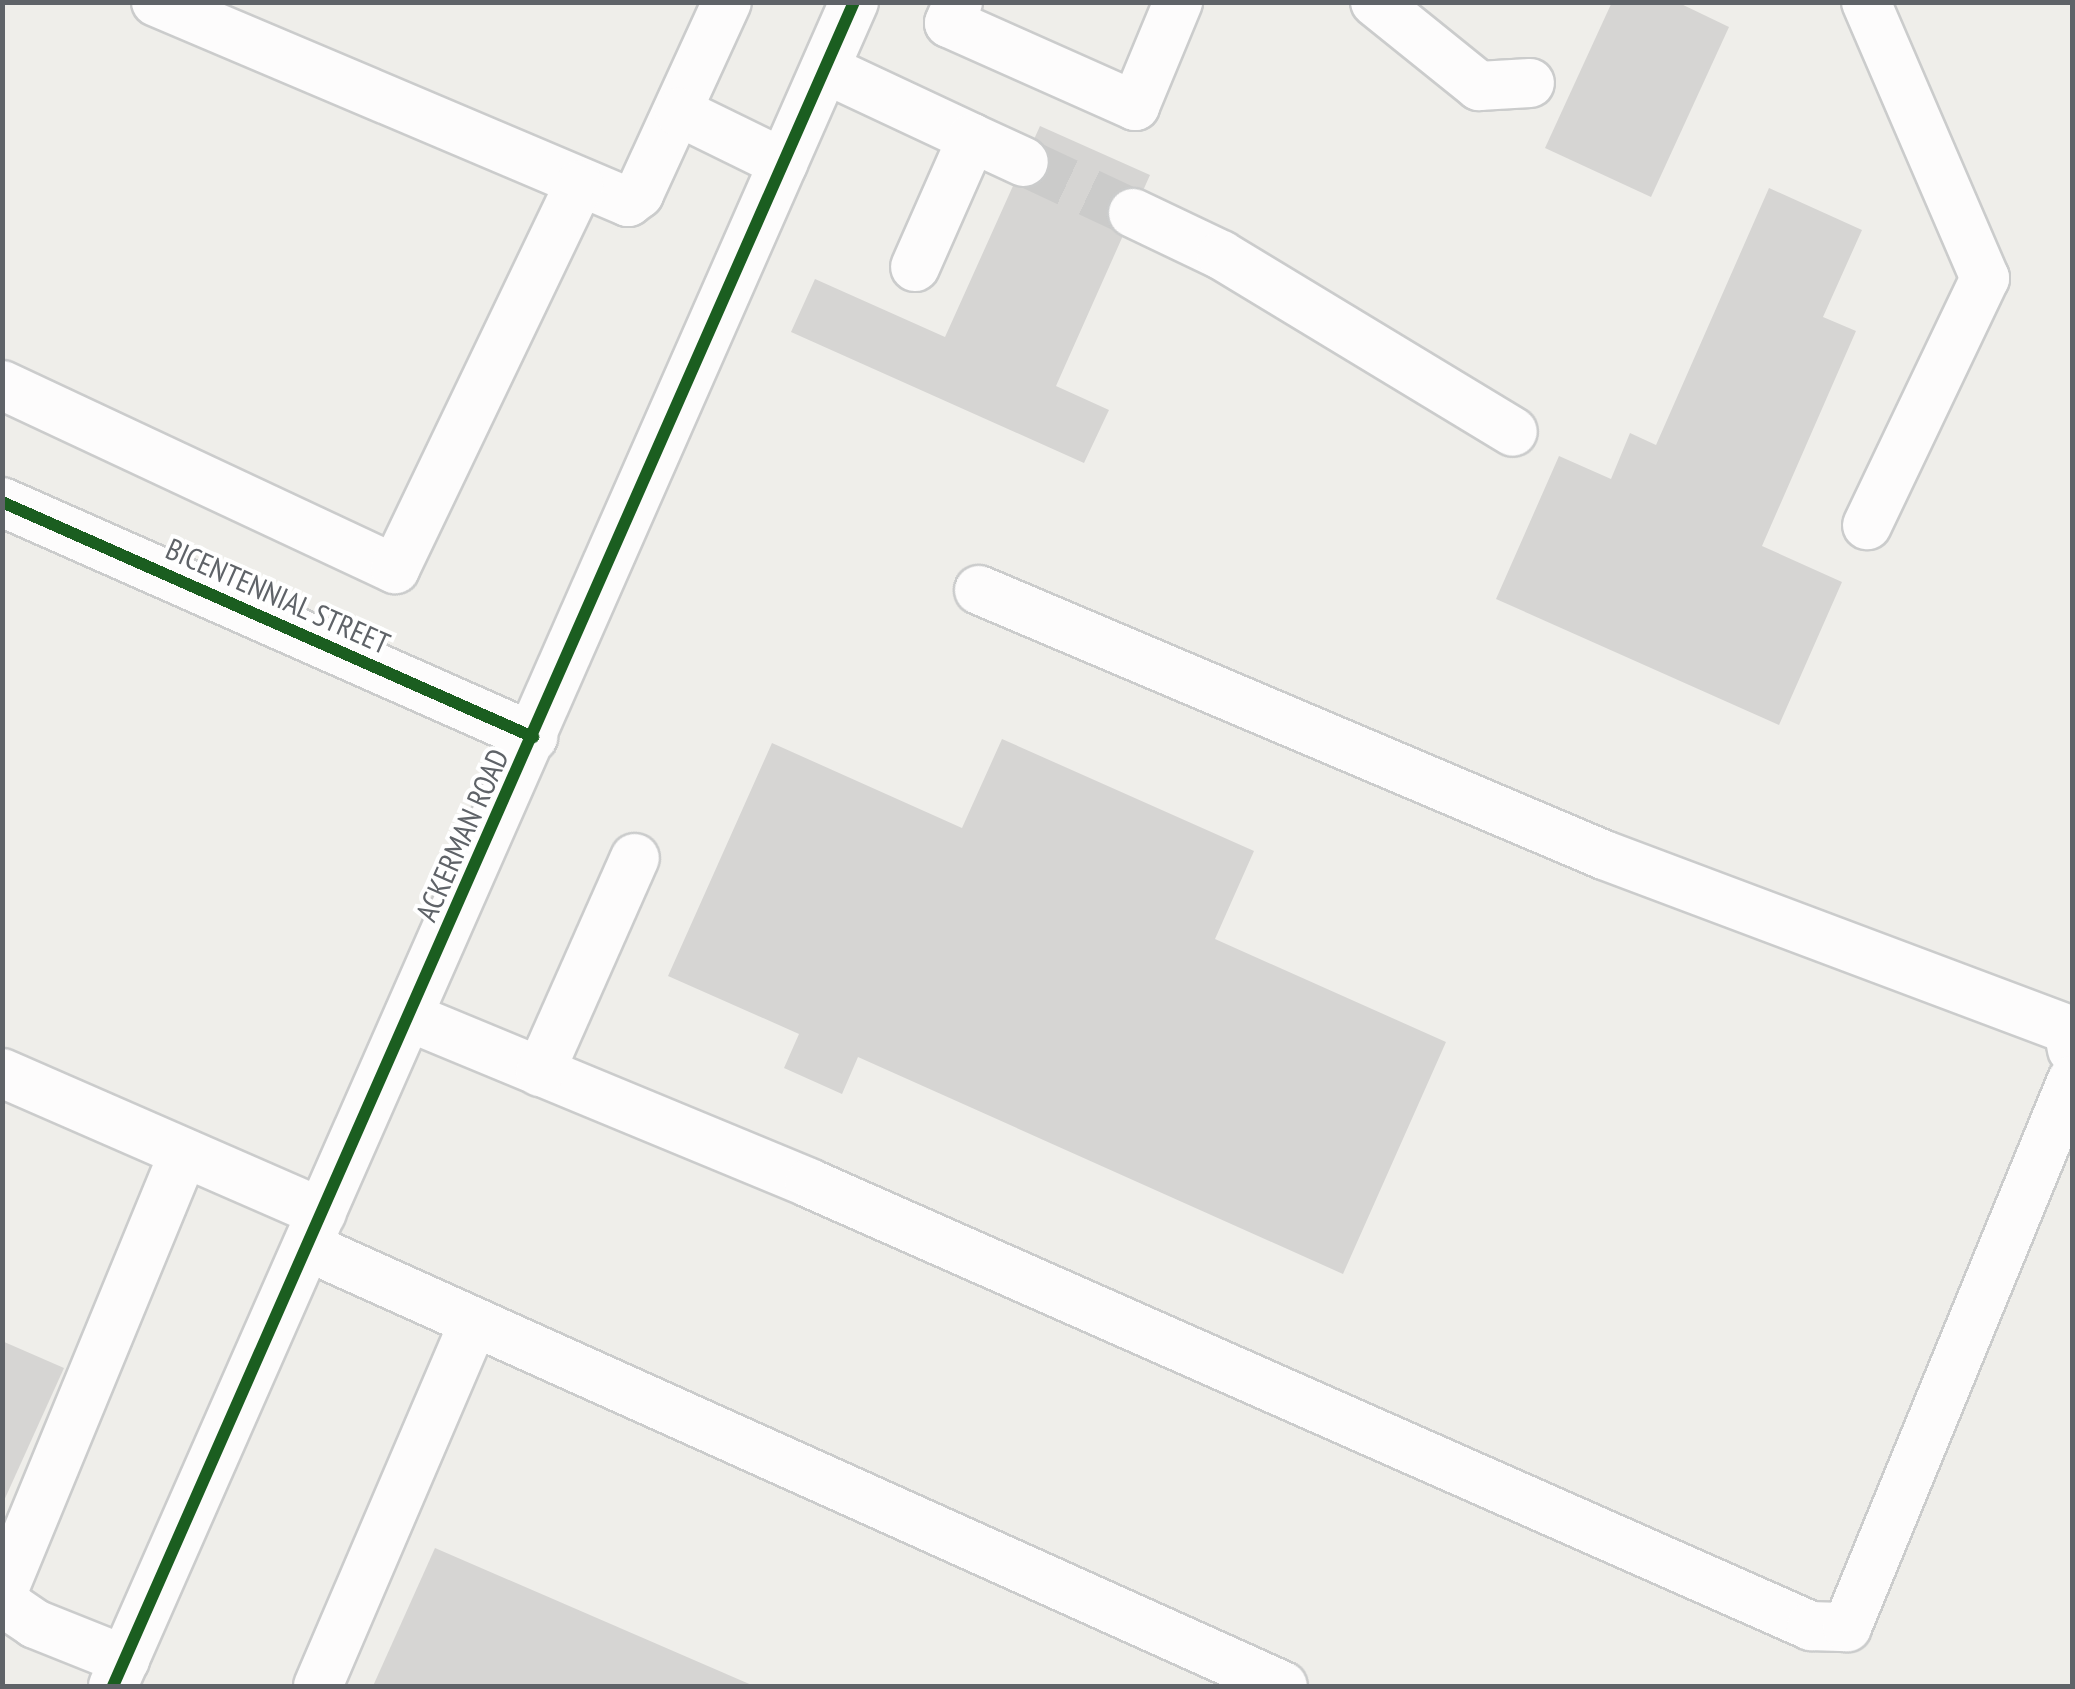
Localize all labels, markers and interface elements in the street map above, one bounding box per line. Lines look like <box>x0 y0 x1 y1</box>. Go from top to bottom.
street label: BICENTENNIAL STREET <box>160 530 396 662</box>
street label: ACKERMAN ROAD <box>408 743 516 927</box>

